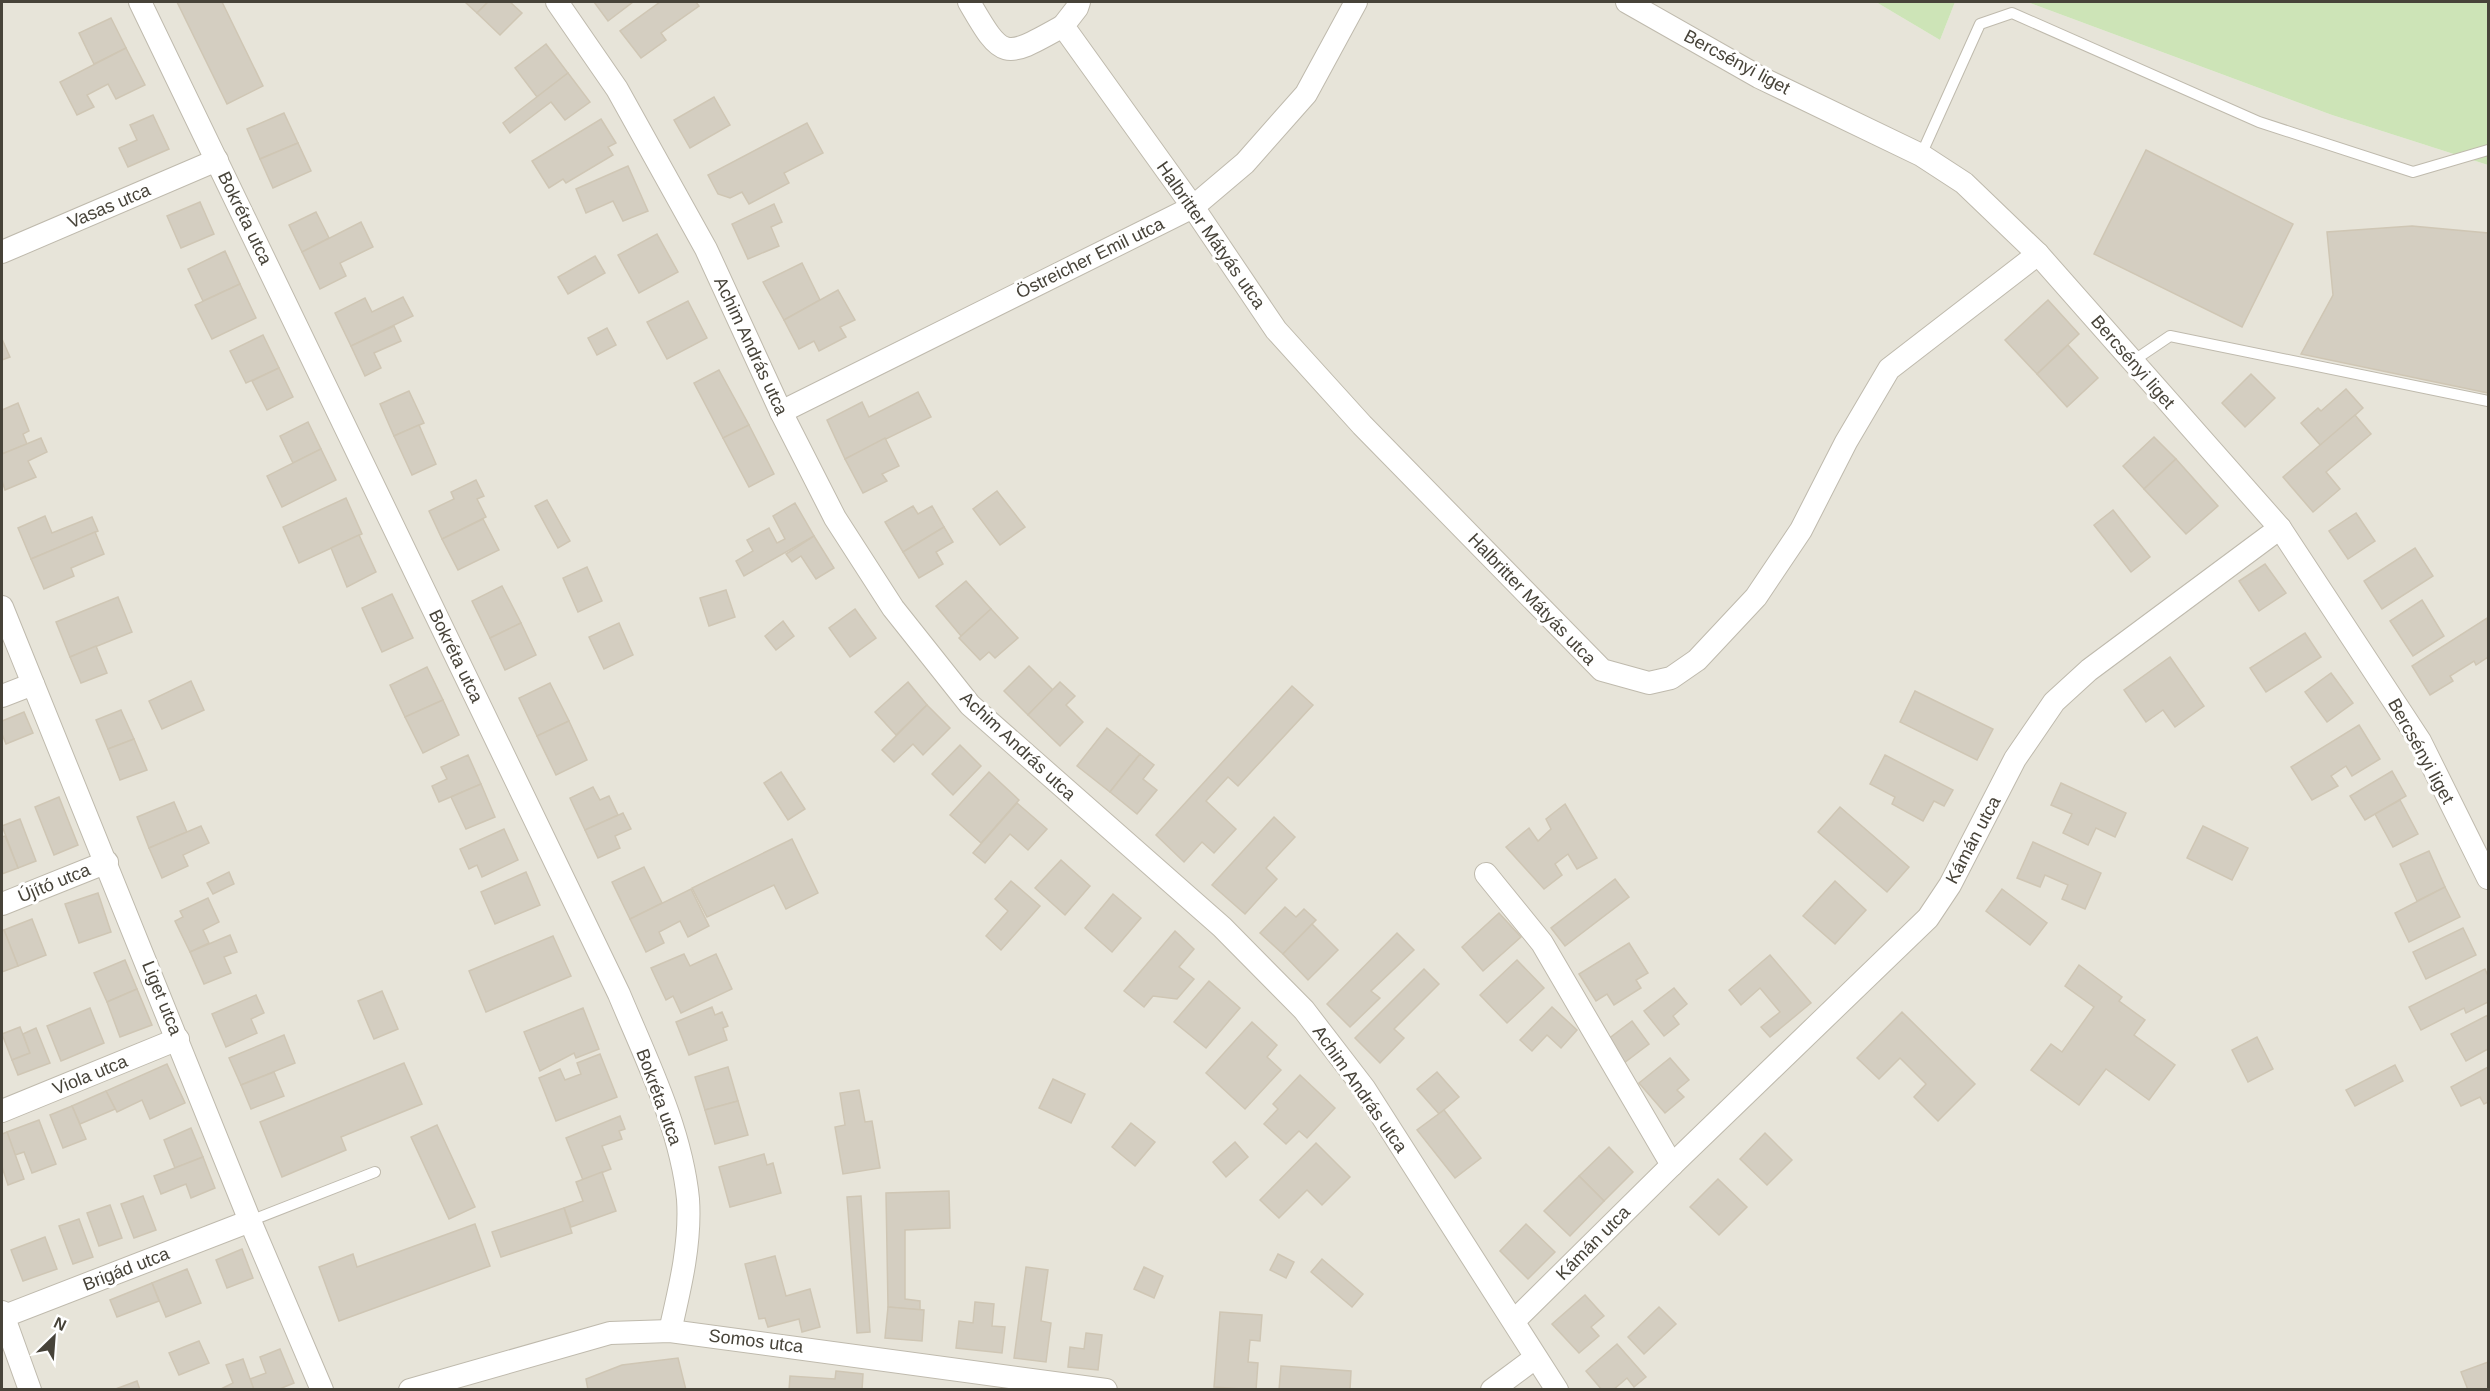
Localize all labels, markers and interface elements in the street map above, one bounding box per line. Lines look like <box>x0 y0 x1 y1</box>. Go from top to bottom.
street label: Bercsényi liget <box>1681 26 1793 98</box>
street label: Halbritter Mátyás utca <box>1153 158 1270 313</box>
street label: Bokréta utca <box>214 168 277 269</box>
street label: Vasas utca <box>65 179 154 232</box>
street label: Östreicher Emil utca <box>1013 213 1168 303</box>
street label: Achim András utca <box>710 274 792 419</box>
street label: Bercsényi liget <box>2087 311 2179 413</box>
street label: Halbritter Mátyás utca <box>1464 529 1601 670</box>
street label: Bokréta utca <box>425 606 488 707</box>
street label: Achim András utca <box>956 688 1080 805</box>
street label: Bercsényi liget <box>2384 695 2458 807</box>
street label: Kámán utca <box>1942 792 2005 887</box>
street label: Újító utca <box>15 858 94 907</box>
street label: Liget utca <box>138 958 186 1039</box>
street label: Achim András utca <box>1309 1022 1412 1157</box>
street label: Bokréta utca <box>632 1046 686 1149</box>
street label: Viola utca <box>50 1051 131 1099</box>
street label: Kámán utca <box>1552 1201 1635 1284</box>
street label: Brigád utca <box>80 1243 173 1295</box>
north arrow <box>24 1307 84 1367</box>
text: N <box>51 1314 69 1334</box>
street label: Somos utca <box>708 1325 805 1357</box>

